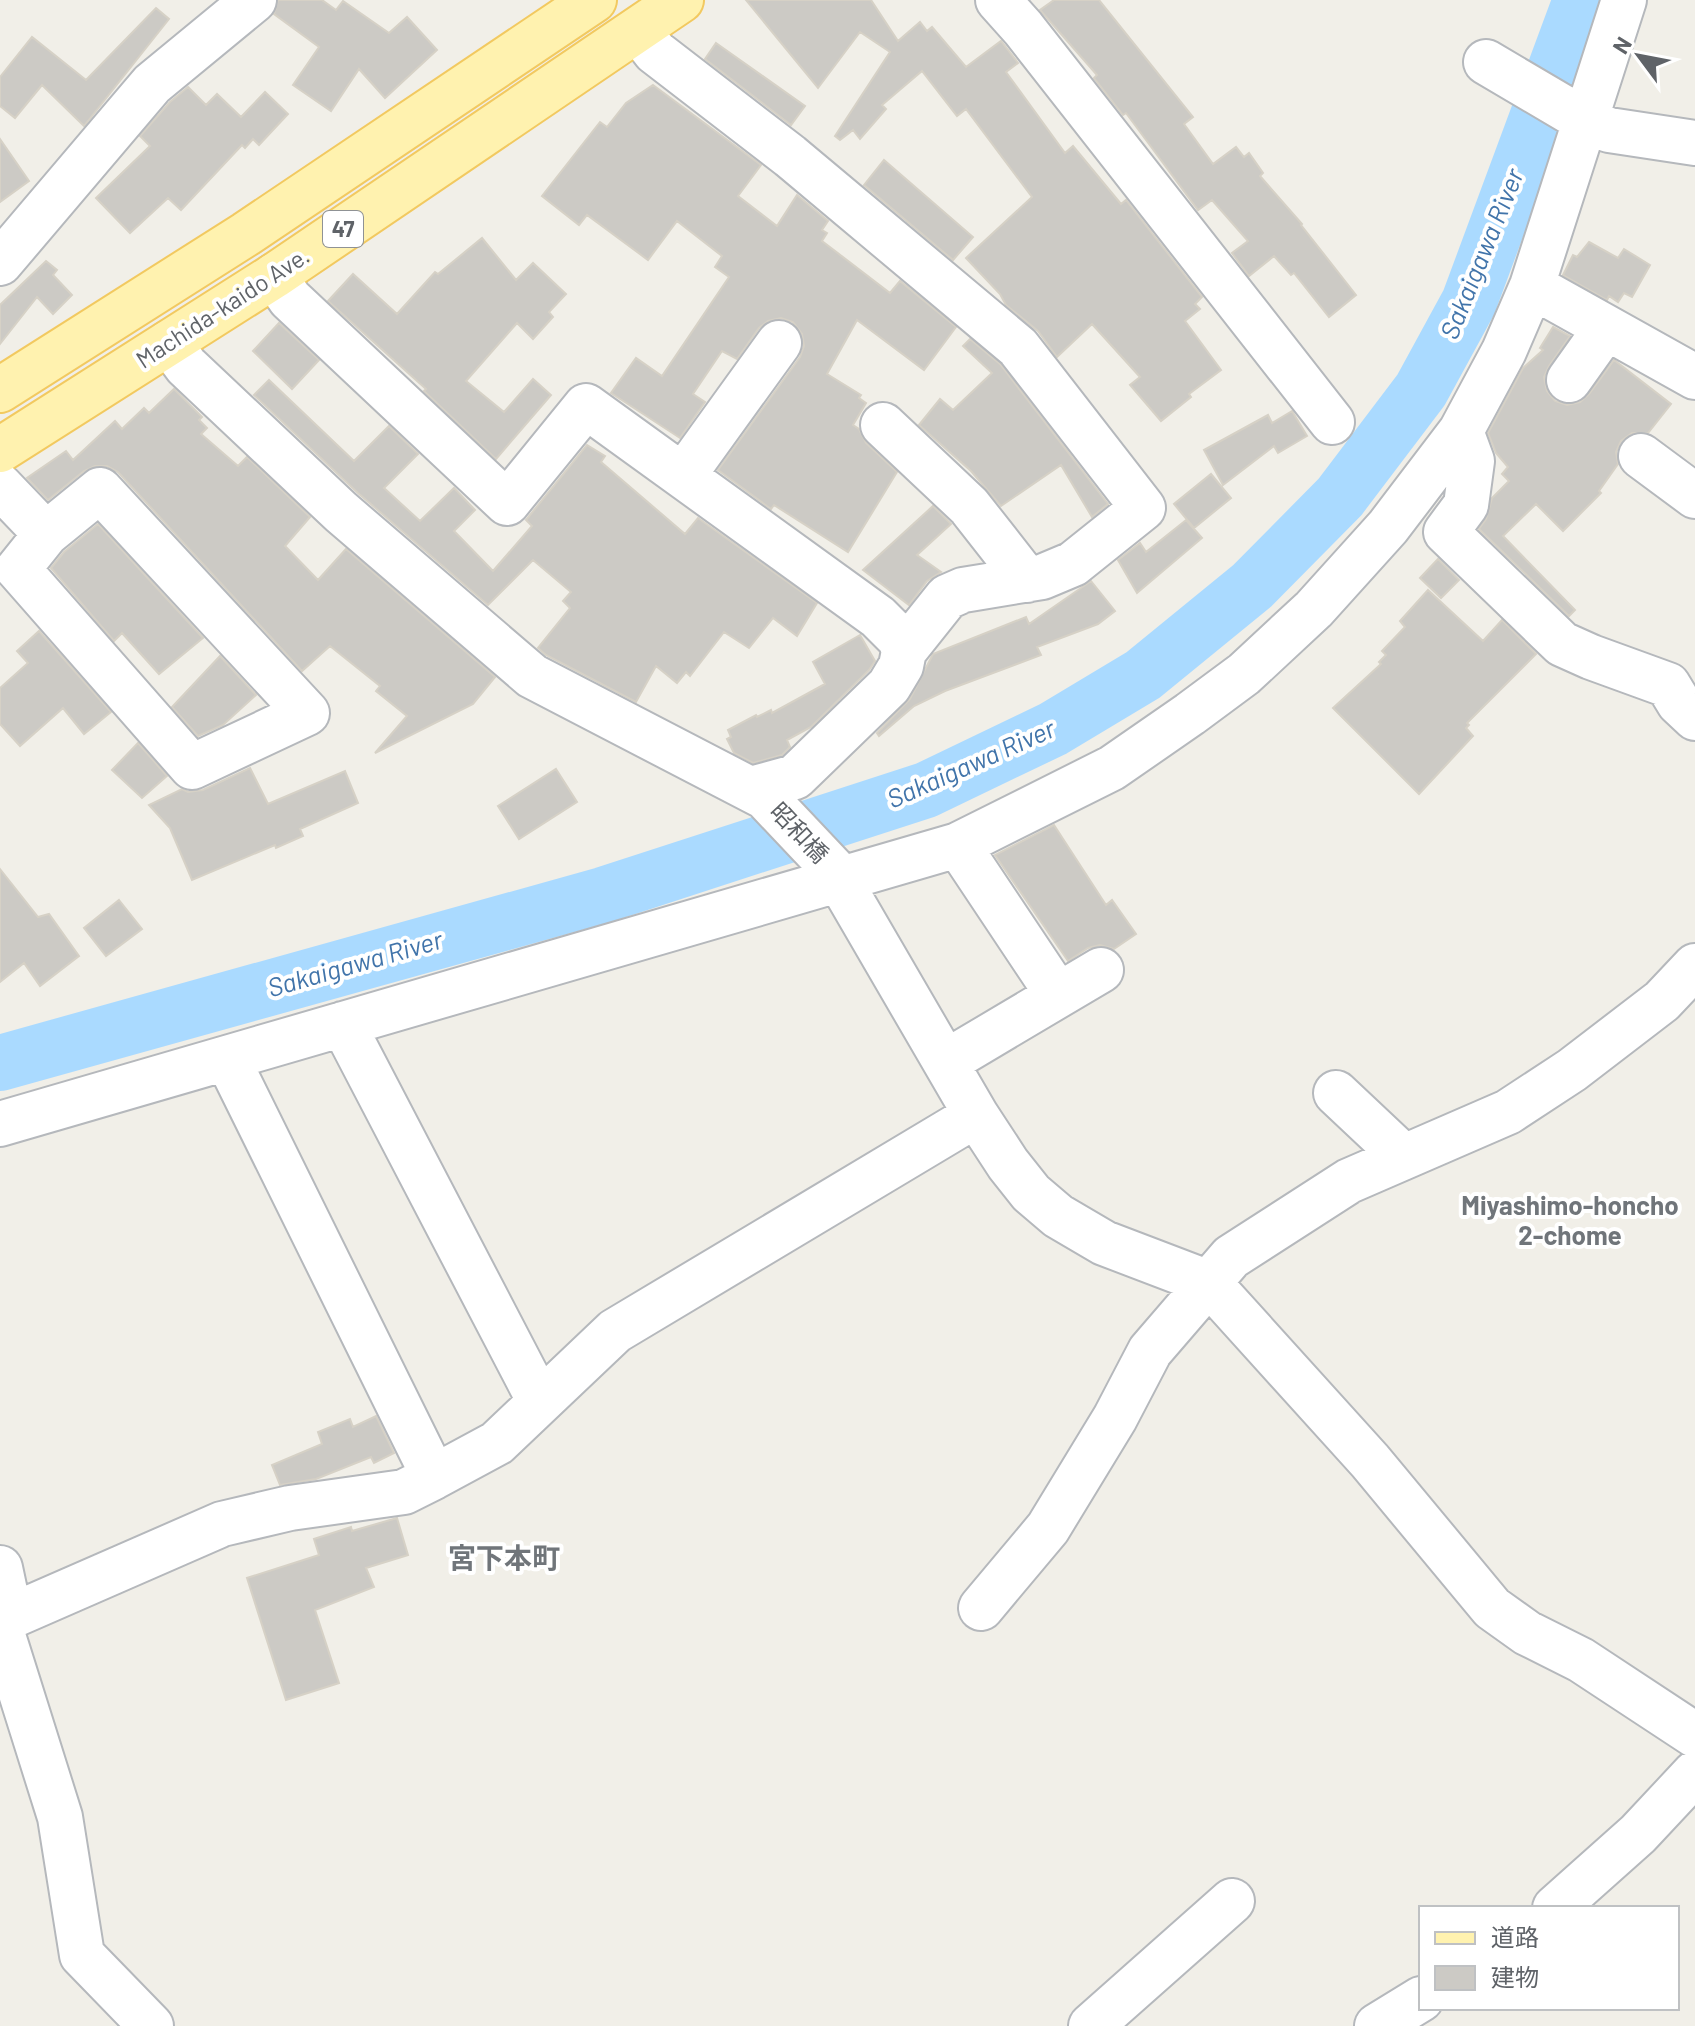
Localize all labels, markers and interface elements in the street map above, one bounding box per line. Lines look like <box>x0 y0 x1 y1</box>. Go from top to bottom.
north arrow <box>1599 16 1679 96</box>
text: N <box>1606 32 1636 58</box>
water label: Sakaigawa River <box>1432 163 1529 343</box>
road number: 47 <box>323 211 363 247</box>
street label: Machida-kaido Ave. <box>130 240 314 374</box>
water label: Sakaigawa River <box>882 711 1060 814</box>
street label: 昭和橋 <box>765 796 835 868</box>
water label: Sakaigawa River <box>263 923 446 1002</box>
district label: Miyashimo-honcho 2-chome <box>1461 1189 1679 1250</box>
district label: 宮下本町 <box>448 1540 560 1574</box>
legend <box>1419 1906 1679 2010</box>
text: 道路 <box>1491 1922 1539 1951</box>
text: 建物 <box>1491 1962 1539 1991</box>

